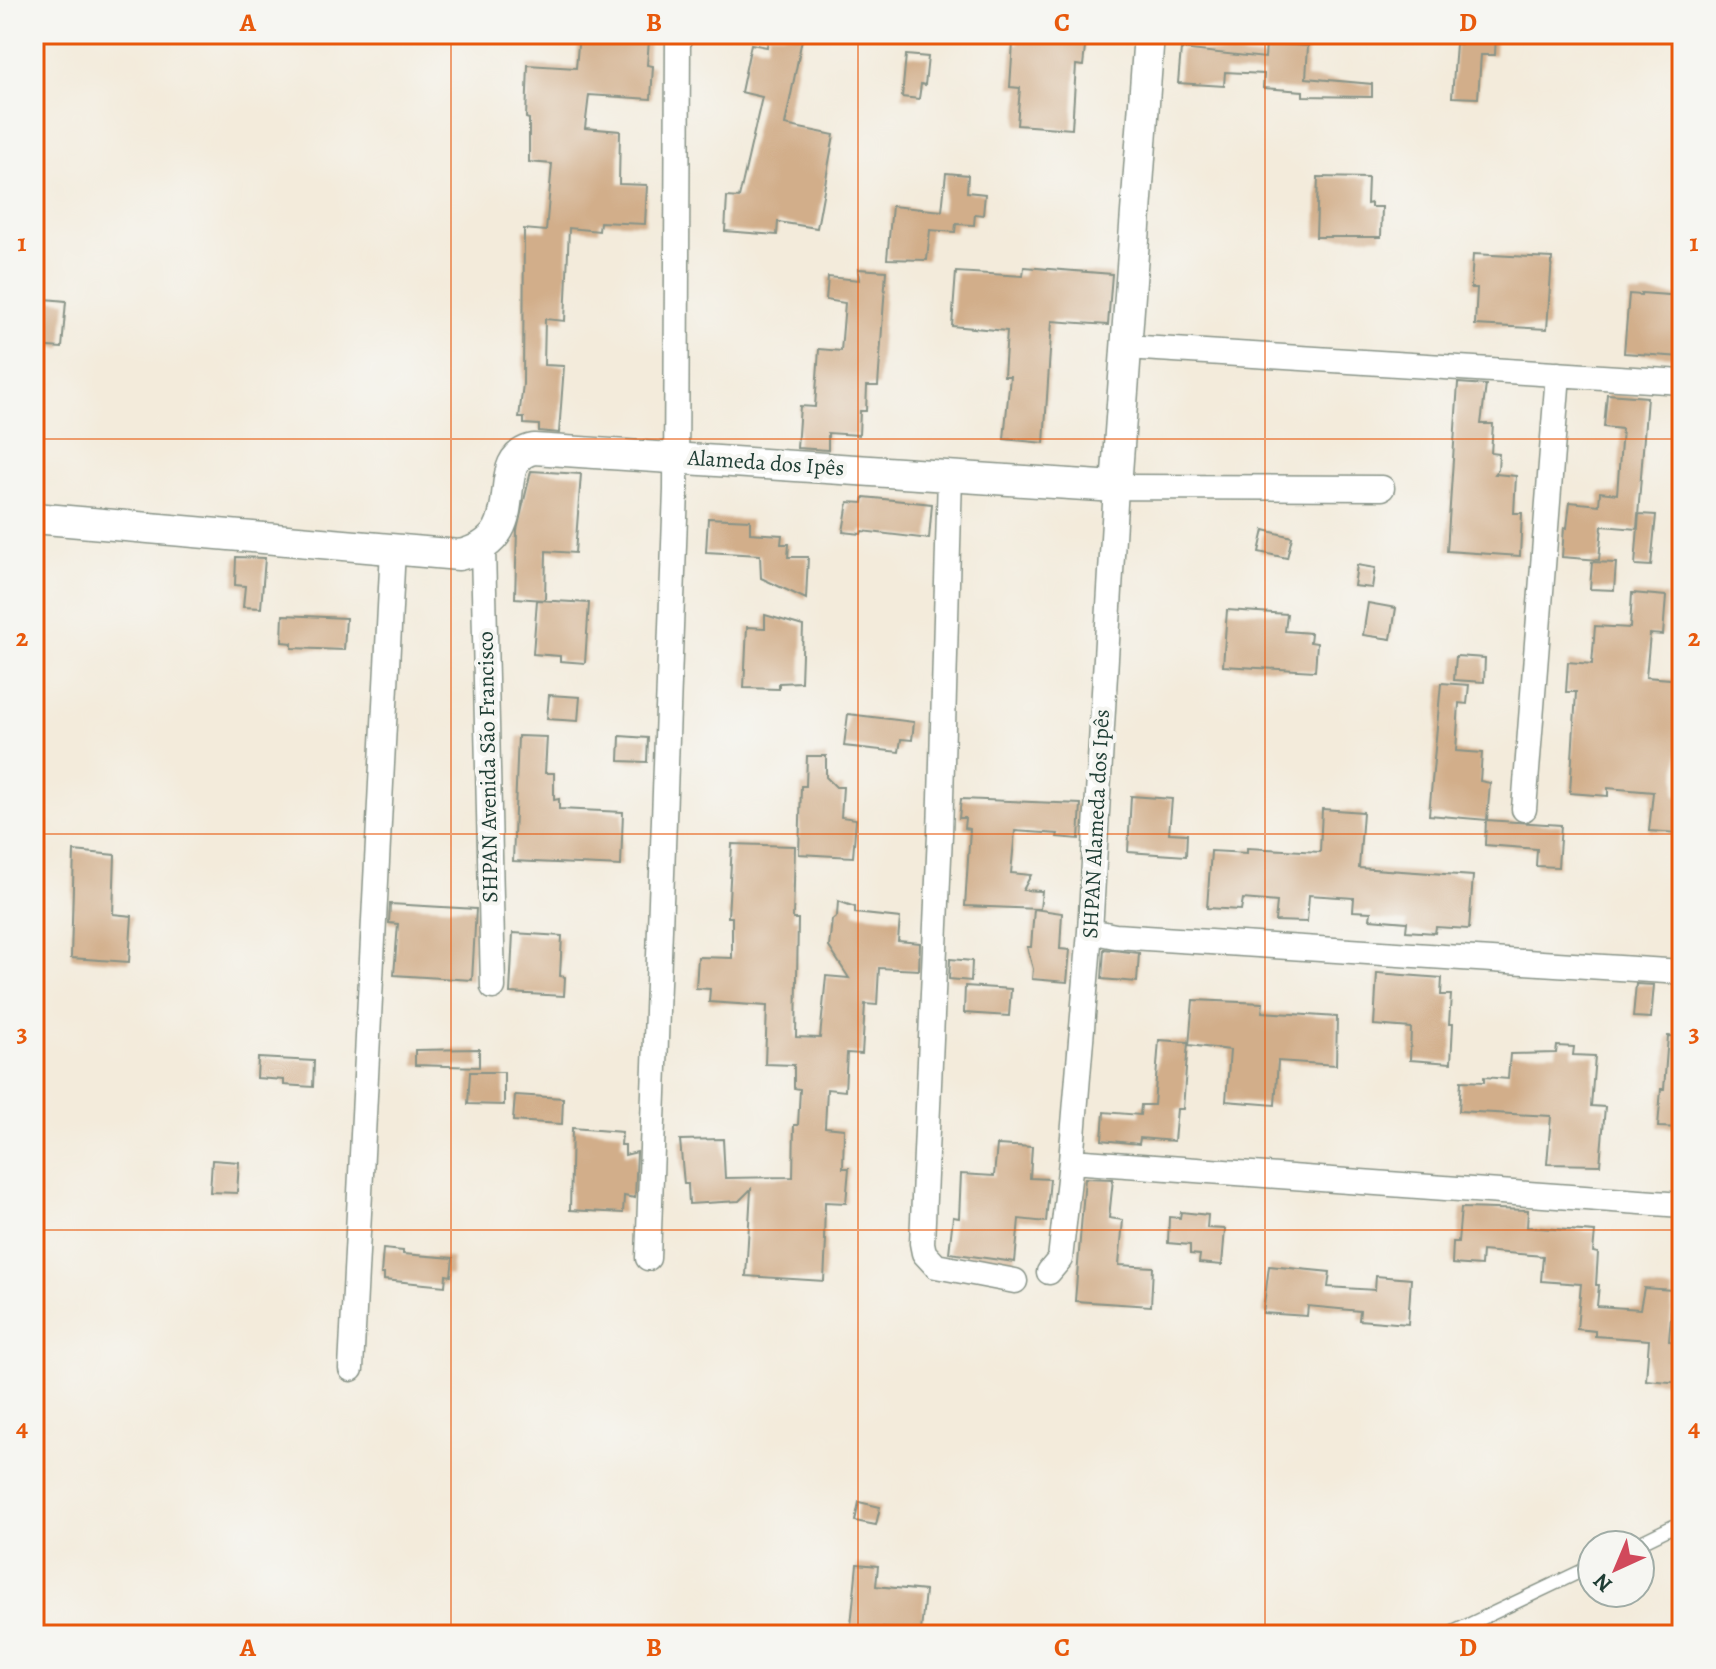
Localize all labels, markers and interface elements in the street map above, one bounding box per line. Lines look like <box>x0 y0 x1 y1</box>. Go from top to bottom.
text: A <box>239 5 257 40</box>
text: B <box>646 5 662 40</box>
text: C <box>1054 5 1070 40</box>
text: D <box>1459 5 1477 40</box>
text: 1 <box>17 225 27 260</box>
text: 1 <box>1689 225 1699 260</box>
street label: Alameda dos Ipês <box>686 442 845 483</box>
text: 2 <box>16 620 29 655</box>
text: 2 <box>1688 620 1701 655</box>
street label: SHPAN Avenida São Francisco <box>471 631 505 903</box>
street label: SHPAN Alameda dos Ipês <box>1075 709 1117 939</box>
text: 3 <box>16 1015 28 1050</box>
text: 3 <box>1688 1015 1700 1050</box>
text: 4 <box>16 1410 28 1445</box>
text: 4 <box>1688 1410 1700 1445</box>
north arrow <box>1576 1529 1656 1609</box>
text: N <box>1587 1566 1619 1599</box>
text: A <box>239 1630 257 1665</box>
text: B <box>646 1630 662 1665</box>
text: C <box>1054 1630 1070 1665</box>
text: D <box>1459 1630 1477 1665</box>

